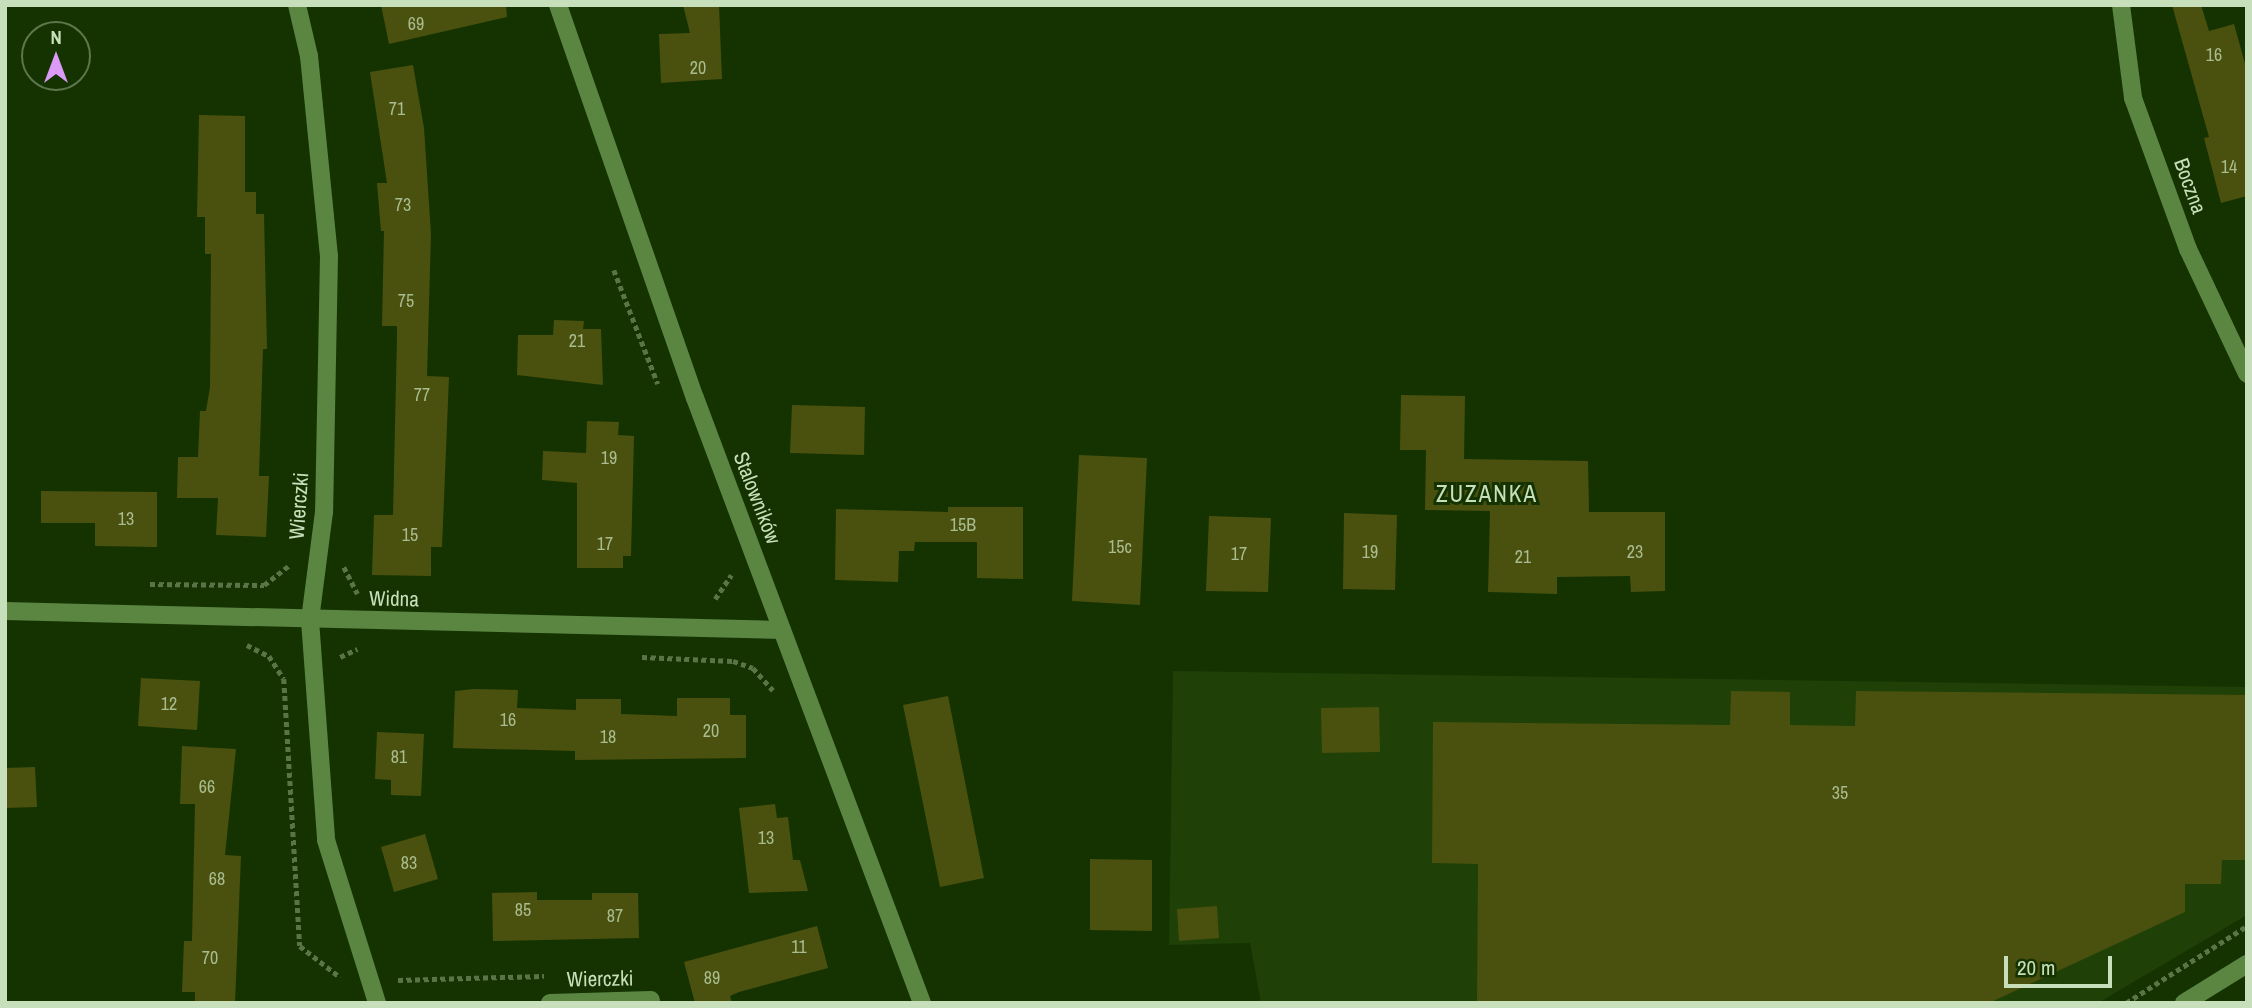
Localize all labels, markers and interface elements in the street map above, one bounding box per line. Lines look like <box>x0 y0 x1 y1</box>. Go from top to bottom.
house number: 69 <box>408 13 424 35</box>
north arrow <box>21 21 91 91</box>
text: N <box>50 24 62 50</box>
house number: 16 <box>2206 44 2222 66</box>
house number: 20 <box>690 57 706 79</box>
house number: 71 <box>389 98 405 120</box>
street label: Boczna <box>2168 155 2212 217</box>
house number: 14 <box>2221 156 2237 178</box>
house number: 73 <box>395 194 411 216</box>
house number: 75 <box>398 290 414 312</box>
house number: 21 <box>569 330 585 352</box>
house number: 77 <box>414 384 430 406</box>
house number: 19 <box>601 447 617 469</box>
street label: Stalowników <box>728 448 786 548</box>
street label: Wierczki <box>284 472 314 540</box>
district label: ZUZANKA <box>1437 480 1537 508</box>
house number: 13 <box>118 508 134 530</box>
house number: 15B <box>950 514 976 536</box>
house number: 15 <box>402 524 418 546</box>
house number: 17 <box>597 533 613 555</box>
house number: 15c <box>1108 536 1132 558</box>
house number: 19 <box>1362 541 1378 563</box>
house number: 23 <box>1627 541 1643 563</box>
house number: 17 <box>1231 543 1247 565</box>
house number: 21 <box>1515 546 1531 568</box>
street label: Widna <box>369 586 419 612</box>
house number: 12 <box>161 693 177 715</box>
house number: 16 <box>500 709 516 731</box>
house number: 20 <box>703 720 719 742</box>
house number: 18 <box>600 726 616 748</box>
house number: 81 <box>391 746 407 768</box>
house number: 66 <box>199 776 215 798</box>
house number: 35 <box>1832 782 1848 804</box>
house number: 13 <box>758 827 774 849</box>
house number: 83 <box>401 852 417 874</box>
house number: 68 <box>209 868 225 890</box>
house number: 85 <box>515 899 531 921</box>
house number: 87 <box>607 905 623 927</box>
house number: 11 <box>791 936 807 958</box>
scale bar <box>2007 942 2116 986</box>
house number: 70 <box>202 947 218 969</box>
text: 20 m <box>2017 953 2055 982</box>
street label: Wierczki <box>566 966 634 992</box>
house number: 89 <box>704 967 720 989</box>

